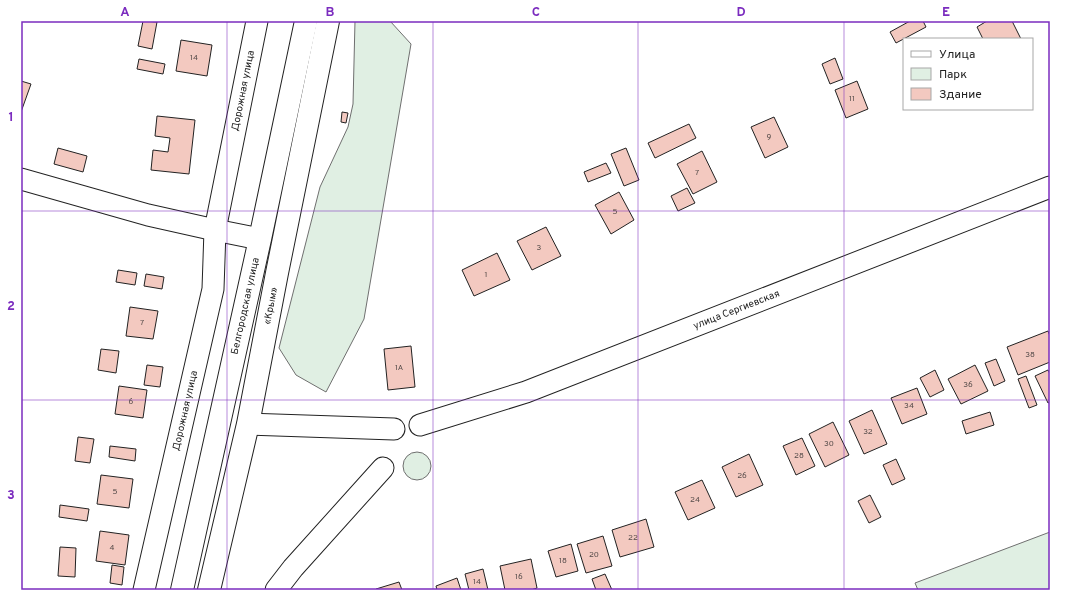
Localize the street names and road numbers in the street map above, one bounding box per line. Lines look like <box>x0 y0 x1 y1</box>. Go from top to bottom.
street label: Дорожная улица <box>229 49 257 132</box>
street label: Белгородская улица <box>228 256 262 356</box>
street label: «Крым» <box>261 286 281 325</box>
street label: улица Сергиевская <box>691 287 782 332</box>
street label: Дорожная улица <box>170 369 201 452</box>

